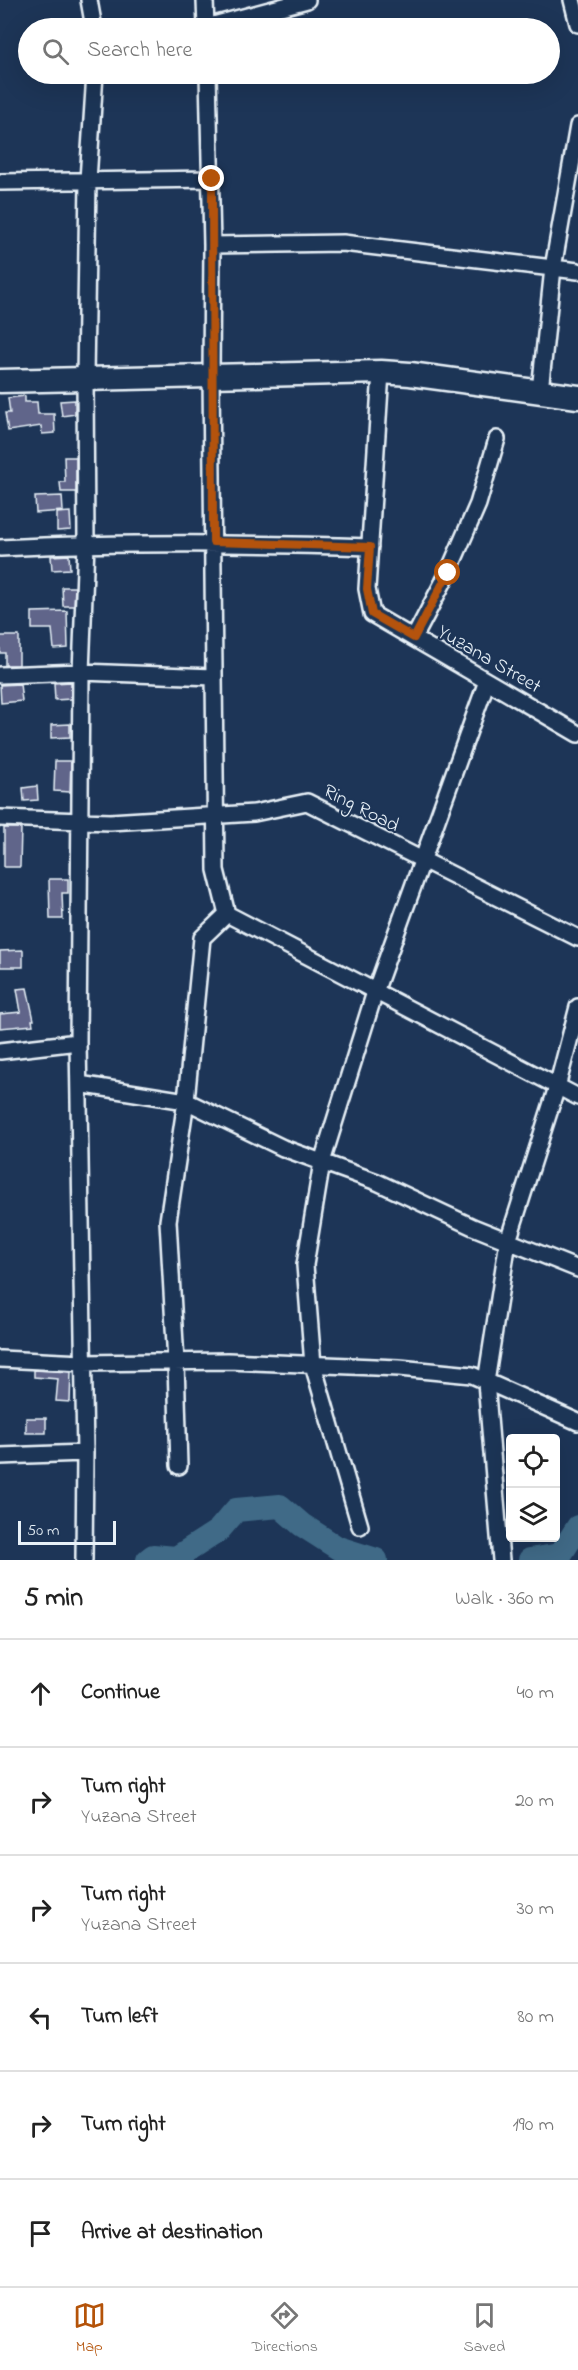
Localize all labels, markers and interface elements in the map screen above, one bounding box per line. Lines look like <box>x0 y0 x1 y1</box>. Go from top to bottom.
search box <box>18 18 560 84</box>
icon: search <box>39 35 72 68</box>
text: Search here <box>87 35 192 67</box>
route end <box>198 165 224 191</box>
route start <box>434 559 460 585</box>
street label: Yuzana Street <box>431 619 546 702</box>
street label: Ring Road <box>317 778 404 842</box>
map controls <box>506 1434 560 1542</box>
button: locate <box>506 1434 560 1488</box>
button: layers <box>506 1488 560 1542</box>
scale bar <box>18 1518 116 1546</box>
text: 50 m <box>27 1519 59 1543</box>
text: 5 min <box>24 1580 83 1618</box>
text: Walk · 360 m <box>455 1585 554 1614</box>
icon: ahead <box>24 1677 57 1710</box>
text: Continue <box>81 1677 160 1709</box>
text: 40 m <box>517 1679 554 1708</box>
text: Turn right <box>81 1771 166 1803</box>
icon: right <box>24 1785 57 1818</box>
text: 20 m <box>515 1787 554 1816</box>
text: Yuzana Street <box>81 1803 197 1832</box>
text: Turn right <box>81 1879 166 1911</box>
icon: right <box>24 1893 57 1926</box>
text: 30 m <box>517 1895 554 1924</box>
text: Yuzana Street <box>81 1911 197 1940</box>
icon: left <box>24 2001 57 2034</box>
text: Turn left <box>81 2001 158 2033</box>
text: 80 m <box>517 2003 554 2032</box>
icon: right <box>24 2109 57 2142</box>
text: Turn right <box>81 2109 166 2141</box>
text: 190 m <box>512 2111 554 2140</box>
icon: arrive <box>24 2217 57 2250</box>
text: Arrive at destination <box>81 2217 263 2249</box>
tab: Map <box>73 2299 106 2359</box>
tab: Directions <box>251 2299 318 2359</box>
tab: Saved <box>463 2299 505 2359</box>

